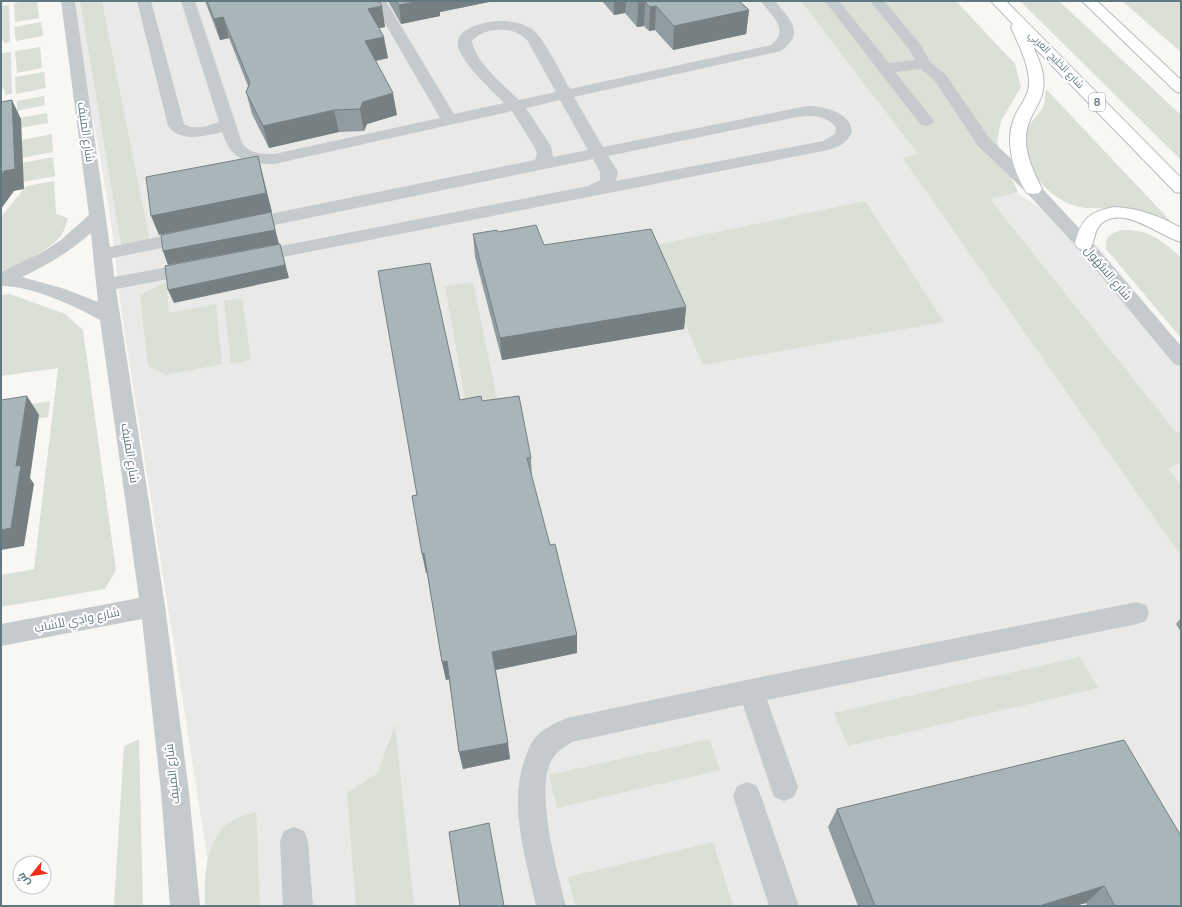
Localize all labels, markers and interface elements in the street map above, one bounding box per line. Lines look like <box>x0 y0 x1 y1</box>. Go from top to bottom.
street label: شارع الخَلِيج العَربِي <box>1025 28 1087 92</box>
road number: 8 <box>1089 93 1105 111</box>
street label: شارع المنيف <box>74 101 98 163</box>
street label: شارع السُّهُول <box>1081 243 1135 303</box>
street label: شارع المنيف <box>117 422 143 484</box>
street label: شارع وادِي لأشاب <box>33 604 121 638</box>
street label: شارع المنيف <box>161 743 183 805</box>
north arrow <box>12 855 52 895</box>
text: ش <box>14 870 34 890</box>

